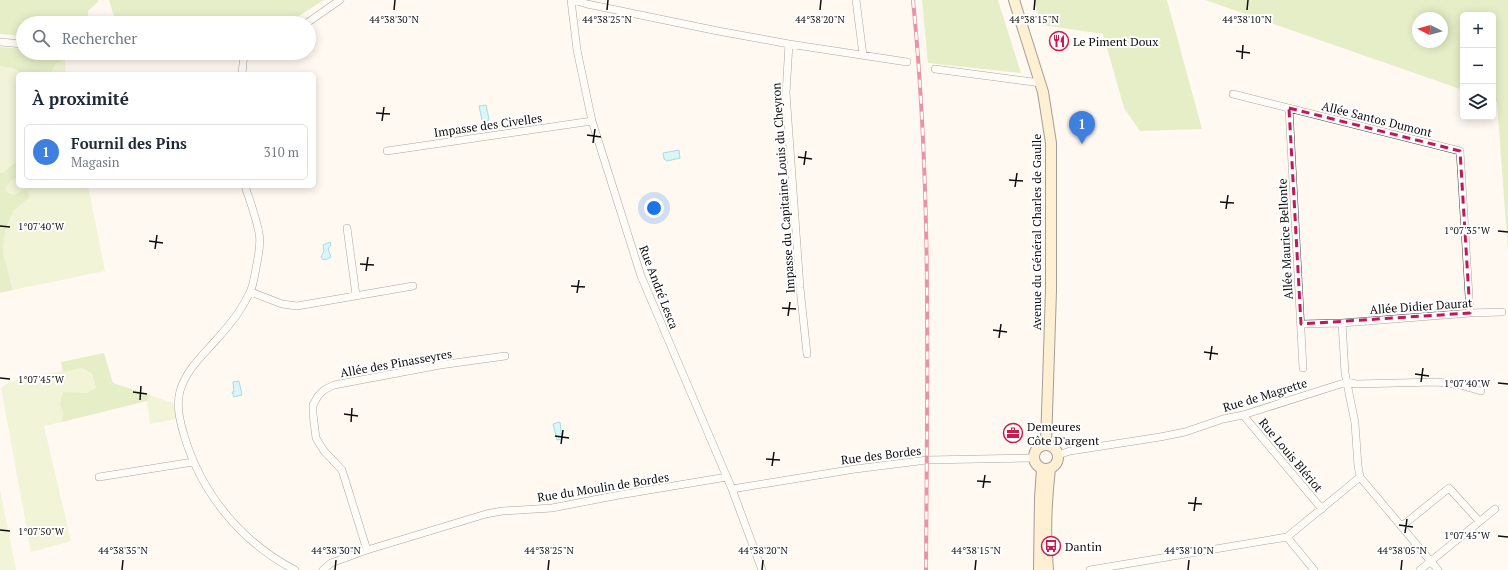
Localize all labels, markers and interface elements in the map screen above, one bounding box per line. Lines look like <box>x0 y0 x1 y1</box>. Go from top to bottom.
north arrow <box>1412 12 1448 48</box>
map controls <box>1460 12 1496 120</box>
button: + <box>1460 12 1496 48</box>
text: 44°38'30"N <box>369 13 419 26</box>
text: 44°38'25"N <box>582 13 632 26</box>
text: 44°38'20"N <box>795 13 845 26</box>
text: 44°38'15"N <box>1009 13 1059 26</box>
text: 44°38'10"N <box>1222 13 1272 26</box>
search box <box>16 16 316 60</box>
icon: search <box>30 27 52 49</box>
text: Rechercher <box>62 28 137 48</box>
restaurant icon: Le Piment Doux <box>1048 30 1070 52</box>
place label: Le Piment Doux <box>1073 34 1159 49</box>
button: − <box>1460 48 1496 84</box>
street label: Impasse du Capitaine Louis du Cheyron <box>768 82 798 294</box>
button: layers <box>1460 84 1496 120</box>
text: À proximité <box>32 87 129 110</box>
street label: Allée Santos Dumont <box>1320 98 1434 140</box>
street label: Impasse des Civelles <box>433 110 543 140</box>
pin: 1 <box>1069 111 1095 144</box>
text: Fournil des Pins <box>71 133 187 153</box>
street label: Avenue du Général Charles de Gaulle <box>1029 134 1044 330</box>
text: 1 <box>42 143 50 161</box>
text: 310 m <box>264 143 299 161</box>
text: Magasin <box>71 153 120 171</box>
street label: Allée Maurice Bellonte <box>1274 178 1296 300</box>
your location <box>644 198 664 218</box>
text: 1°07'40"W <box>18 220 65 233</box>
text: 1°07'35"W <box>1444 224 1491 237</box>
street label: Rue André Lesca <box>636 243 682 331</box>
street label: Allée Didier Daurat <box>1369 295 1473 317</box>
street label: Allée des Pinasseyres <box>339 346 453 380</box>
text: 1°07'45"W <box>18 373 65 386</box>
street label: Rue de Magrette <box>1221 375 1309 415</box>
text: 1°07'40"W <box>1444 377 1491 390</box>
street label: Rue Louis Blériot <box>1256 415 1327 495</box>
place label: Demeures Côte D'argent <box>1027 419 1100 448</box>
office icon: Demeures Côte D'argent <box>1002 422 1024 444</box>
street label: Rue des Bordes <box>840 443 922 467</box>
street label: Rue du Moulin de Bordes <box>536 469 670 505</box>
text: 1°07'50"W <box>18 525 65 538</box>
text: 1°07'45"W <box>1444 529 1491 542</box>
bus stop icon: Dantin <box>1040 535 1062 557</box>
place label: Dantin <box>1065 539 1102 554</box>
text: 44°38'35"N <box>98 544 148 557</box>
text: 44°38'30"N <box>311 544 361 557</box>
text: 44°38'25"N <box>524 544 574 557</box>
text: 44°38'20"N <box>738 544 788 557</box>
text: 44°38'15"N <box>951 544 1001 557</box>
text: 44°38'10"N <box>1164 544 1214 557</box>
text: 44°38'05"N <box>1377 544 1427 557</box>

